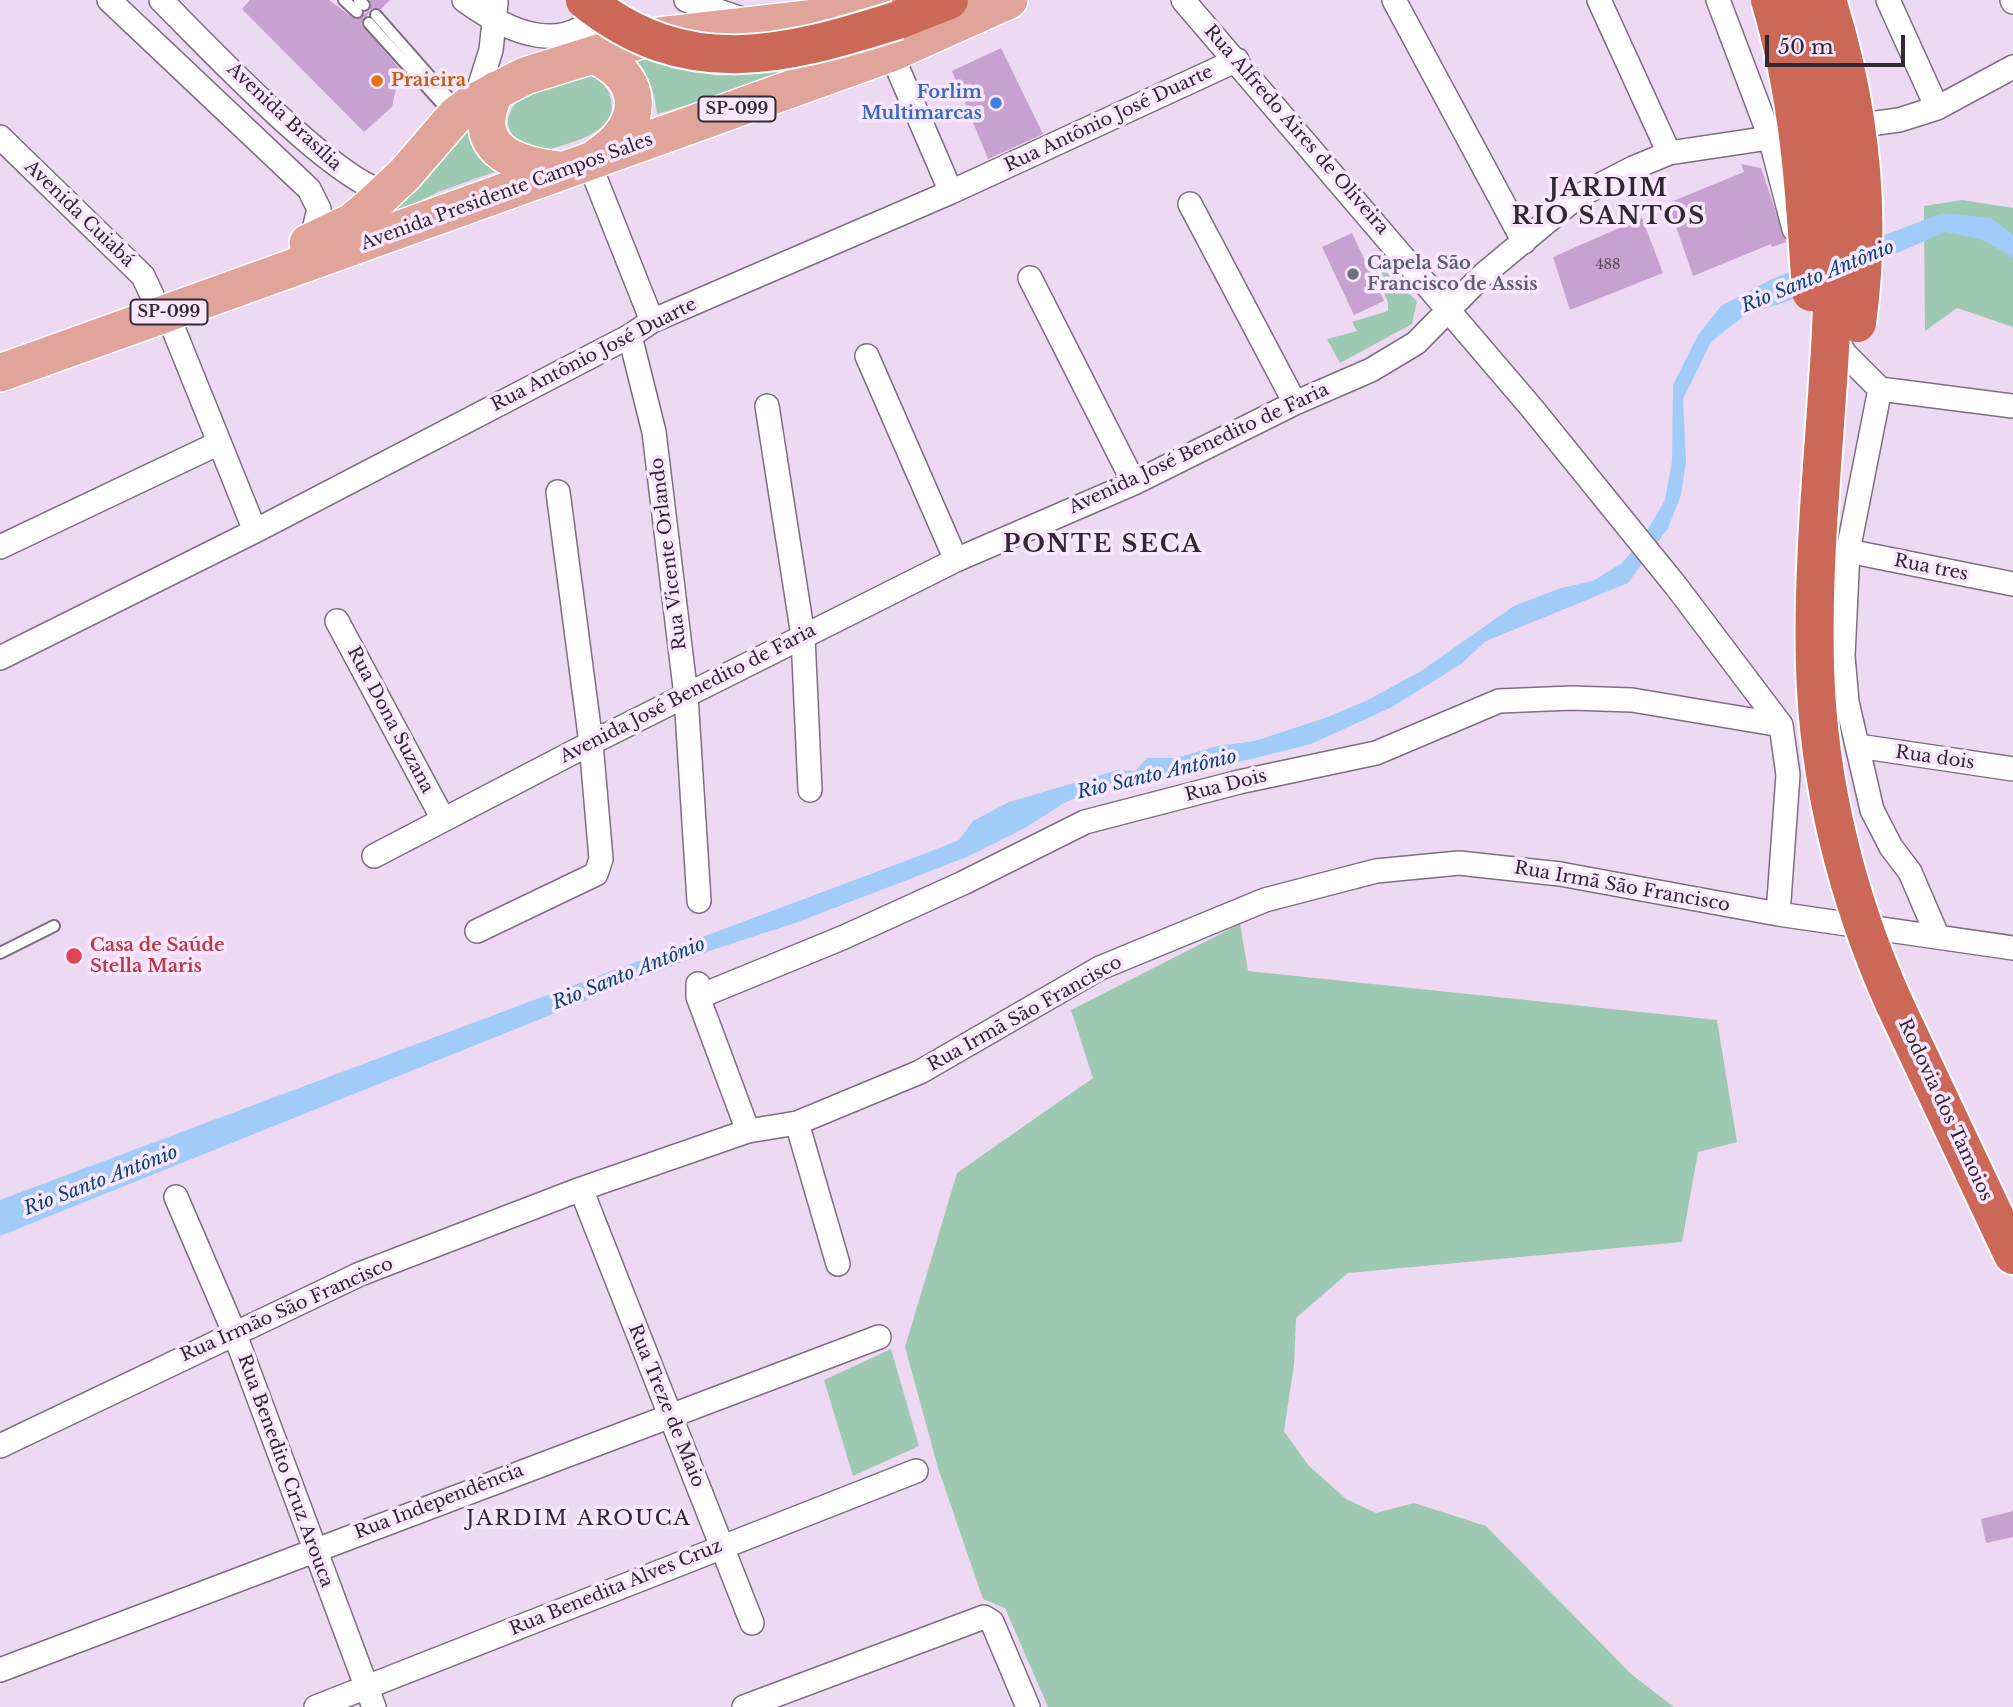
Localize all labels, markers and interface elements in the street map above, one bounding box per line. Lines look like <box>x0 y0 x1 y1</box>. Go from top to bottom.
street label: Rua Alfredo Aires de Oliveira <box>1199 21 1393 239</box>
scale bar <box>1768 21 1908 65</box>
text: 50 m <box>1778 34 1833 60</box>
street label: Avenida Brasília <box>222 59 346 175</box>
street label: Rua Antônio José Duarte <box>1001 61 1217 177</box>
place label: Praieira <box>391 70 466 92</box>
marker: Praieira <box>369 73 385 89</box>
place label: Forlim Multimarcas <box>861 82 982 124</box>
marker: Forlim Multimarcas <box>988 95 1004 111</box>
road number: SP-099 <box>698 96 776 122</box>
street label: Avenida Presidente Campos Sales <box>358 129 656 255</box>
street label: Avenida Cuiabá <box>20 156 138 272</box>
district label: JARDIM RIO SANTOS <box>1513 175 1705 231</box>
water label: Rio Santo Antônio <box>1738 236 1898 318</box>
place label: Capela São Francisco de Assis <box>1367 253 1538 296</box>
house number: 488 <box>1595 257 1621 273</box>
marker: Capela São Francisco de Assis <box>1345 266 1361 282</box>
street label: Rua Antônio José Duarte <box>488 294 700 416</box>
road number: SP-099 <box>130 300 208 324</box>
street label: Avenida José Benedito de Faria <box>1066 379 1332 519</box>
street label: Rua Vicente Orlando <box>646 456 692 652</box>
district label: PONTE SECA <box>1004 531 1202 559</box>
street label: Rua tres <box>1892 550 1970 586</box>
street label: Avenida José Benedito de Faria <box>556 620 820 768</box>
street label: Rua Dona Suzana <box>342 643 438 797</box>
street label: Rua dois <box>1894 742 1976 774</box>
water label: Rio Santo Antônio <box>1075 746 1239 804</box>
street label: Rua Dois <box>1183 765 1269 807</box>
street label: Rua Irmã São Francisco <box>1512 857 1732 917</box>
water label: Rio Santo Antônio <box>549 933 709 1015</box>
place label: Casa de Saúde Stella Maris <box>90 935 225 978</box>
marker: Casa de Saúde Stella Maris <box>64 946 84 966</box>
street label: Rua Irmã São Francisco <box>924 952 1126 1076</box>
street label: Rodovia dos Tamoios <box>1893 1015 1997 1205</box>
water label: Rio Santo Antônio <box>21 1141 181 1221</box>
street label: Rua Irmão São Francisco <box>177 1253 397 1367</box>
street label: Rua Treze de Maio <box>623 1321 709 1491</box>
street label: Rua Benedito Cruz Arouca <box>233 1352 337 1590</box>
street label: Rua Independência <box>351 1460 527 1544</box>
district label: JARDIM AROUCA <box>468 1506 690 1532</box>
street label: Rua Benedita Alves Cruz <box>507 1535 725 1641</box>

